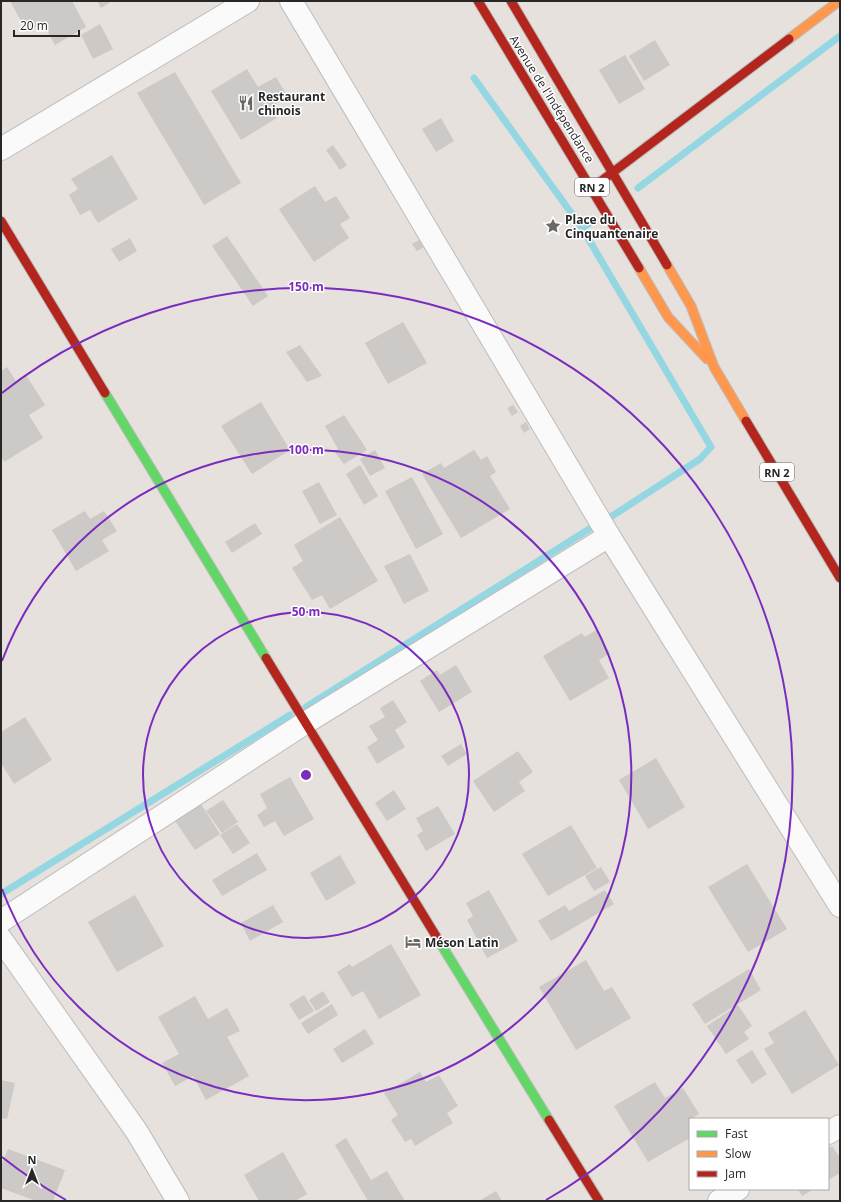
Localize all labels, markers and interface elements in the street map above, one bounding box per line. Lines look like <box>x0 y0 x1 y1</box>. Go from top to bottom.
scale bar <box>14 12 79 38</box>
text: 20 m <box>20 17 48 34</box>
street label: Avenue de l'Indépendance <box>506 32 599 166</box>
place label: Restaurant chinois <box>258 88 325 119</box>
restaurant icon: Restaurant chinois <box>237 94 255 112</box>
road number: RN 2 <box>575 178 609 196</box>
place label: Place du Cinquantenaire <box>565 211 658 242</box>
place icon: Place du Cinquantenaire <box>544 217 562 235</box>
text: 150 m <box>288 278 324 295</box>
text: 100 m <box>288 441 324 458</box>
road number: RN 2 <box>760 463 794 481</box>
text: 50 m <box>292 603 320 620</box>
centre of rings <box>299 768 313 782</box>
hotel icon: Méson Latin <box>404 933 422 951</box>
place label: Méson Latin <box>425 934 499 951</box>
legend <box>689 1118 829 1190</box>
text: Fast <box>725 1125 748 1142</box>
text: Slow <box>725 1145 752 1162</box>
north arrow <box>12 1150 52 1190</box>
text: N <box>28 1152 36 1167</box>
text: Jam <box>724 1165 746 1182</box>

